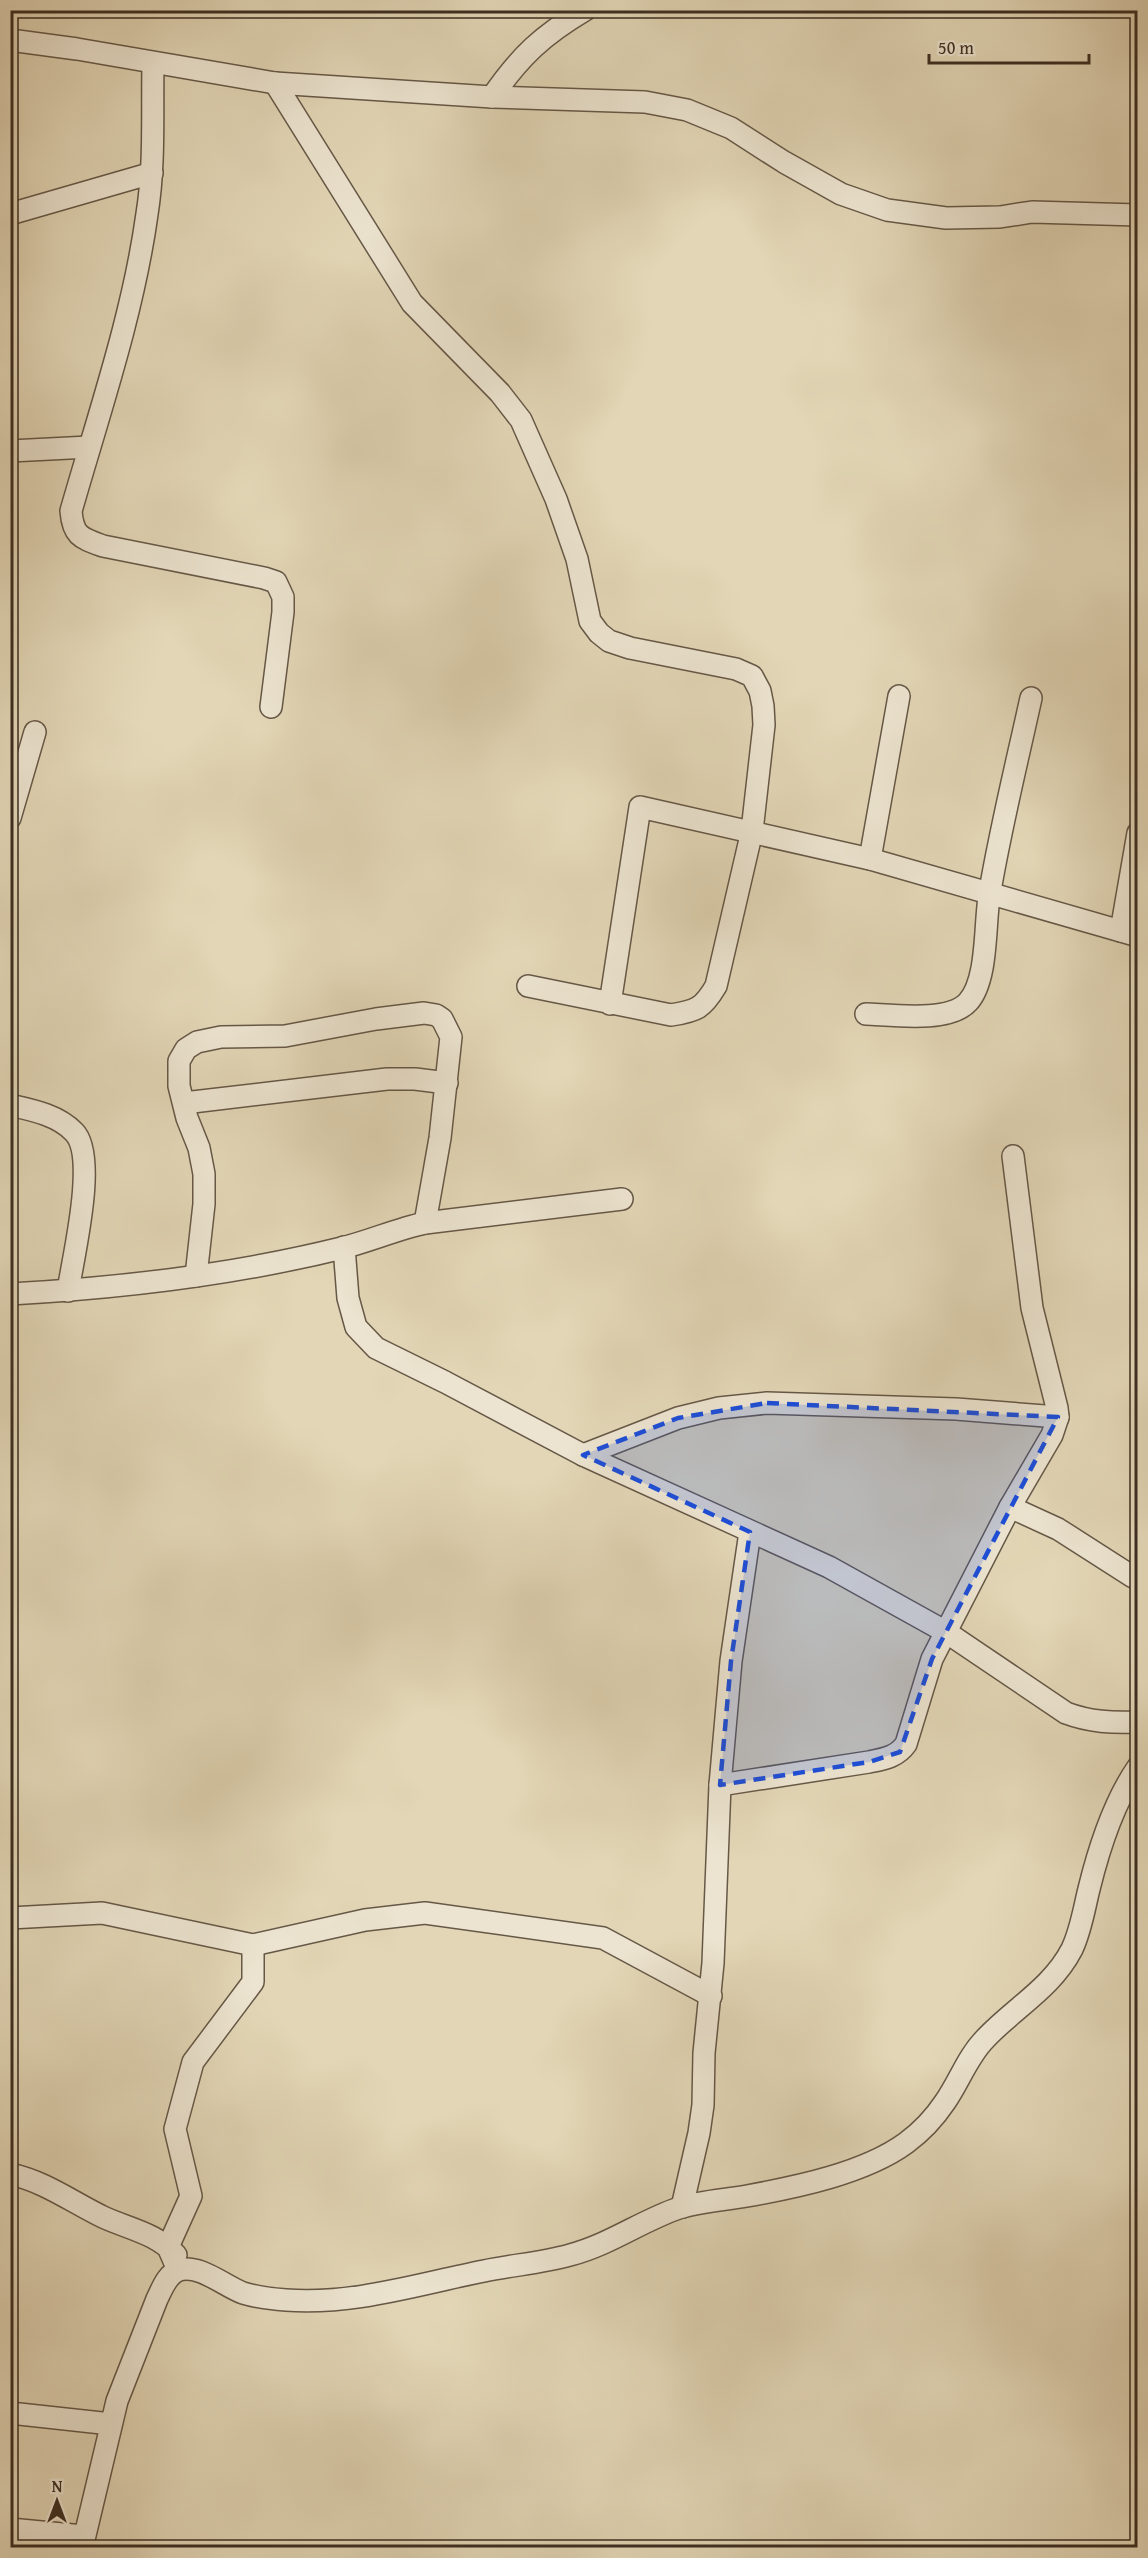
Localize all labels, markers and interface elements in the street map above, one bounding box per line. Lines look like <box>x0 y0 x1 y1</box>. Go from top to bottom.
scale bar <box>929 27 1090 65</box>
text: 50 m <box>938 34 974 61</box>
north arrow <box>27 2471 87 2531</box>
text: N <box>52 2474 63 2498</box>

